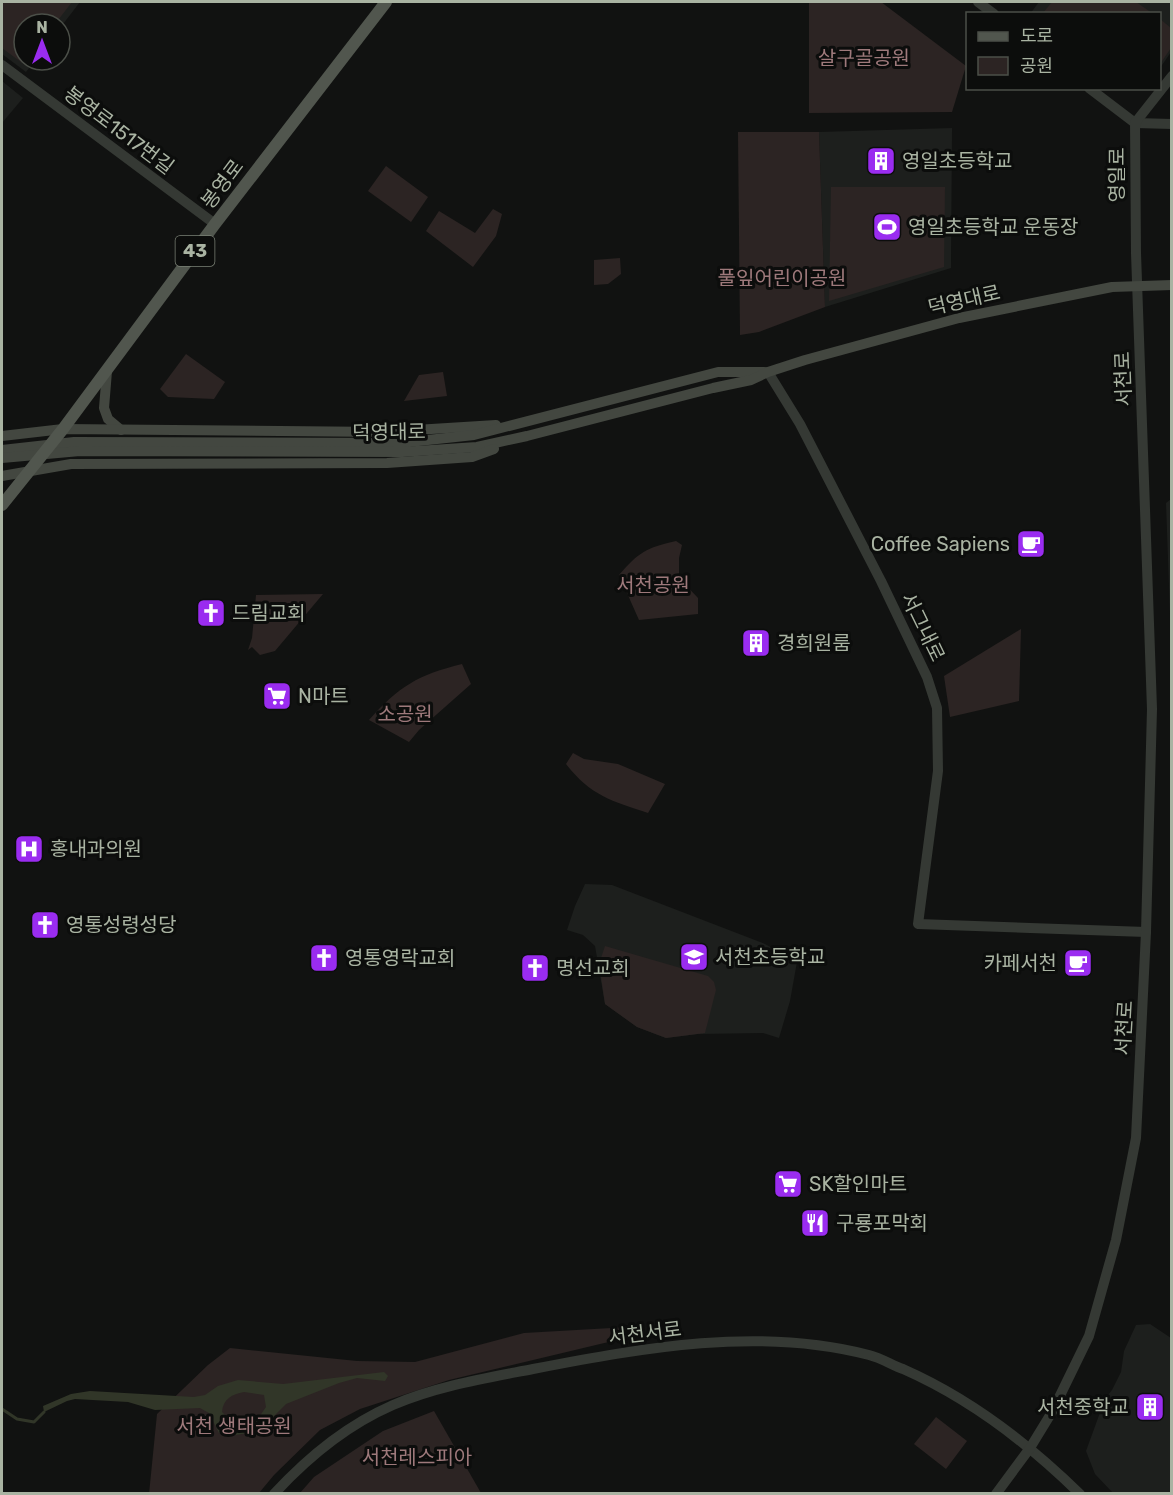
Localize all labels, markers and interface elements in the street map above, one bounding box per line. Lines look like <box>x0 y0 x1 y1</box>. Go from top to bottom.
north arrow <box>12 12 72 72</box>
legend <box>966 12 1161 90</box>
text: N <box>36 18 48 37</box>
text: 도로 <box>1020 25 1053 47</box>
park label: 살구골공원 <box>818 46 910 70</box>
text: 공원 <box>1020 55 1053 77</box>
street label: 봉영로1517번길 <box>59 81 179 179</box>
building icon: 영일초등학교 <box>865 145 897 177</box>
street label: 영일로 <box>1105 147 1129 203</box>
place label: 영일초등학교 <box>902 149 1012 173</box>
street label: 봉영로 <box>196 155 248 213</box>
sports icon: 영일초등학교 운동장 <box>871 211 903 243</box>
place label: 영일초등학교 운동장 <box>908 215 1079 239</box>
road number: 43 <box>176 236 214 266</box>
park label: 풀잎어린이공원 <box>718 266 846 290</box>
street label: 덕영대로 <box>925 280 1003 320</box>
street label: 서천로 <box>1110 351 1136 407</box>
street label: 덕영대로 <box>352 419 426 445</box>
cafe icon: Coffee Sapiens <box>1015 528 1047 560</box>
place label: Coffee Sapiens <box>871 532 1010 556</box>
park label: 서천공원 <box>616 573 690 597</box>
street label: 서그내로 <box>896 589 950 665</box>
church icon: 드림교회 <box>195 597 227 629</box>
place label: 드림교회 <box>232 601 306 625</box>
building icon: 경희원룸 <box>740 627 772 659</box>
place label: 경희원룸 <box>777 631 851 655</box>
supermarket icon: N마트 <box>261 680 293 712</box>
place label: N마트 <box>298 684 349 708</box>
park label: 소공원 <box>377 702 433 726</box>
hospital icon: 홍내과의원 <box>13 833 45 865</box>
place label: 홍내과의원 <box>50 837 142 861</box>
church icon: 영통성령성당 <box>29 909 61 941</box>
place label: 영통성령성당 <box>66 913 176 937</box>
school or university icon: 서천초등학교 <box>678 941 710 973</box>
church icon: 영통영락교회 <box>308 942 340 974</box>
place label: 서천초등학교 <box>715 945 825 969</box>
place label: 영통영락교회 <box>345 946 455 970</box>
cafe icon: 카페서천 <box>1062 947 1094 979</box>
place label: 카페서천 <box>983 951 1057 975</box>
church icon: 명선교회 <box>519 952 551 984</box>
place label: 명선교회 <box>556 956 630 980</box>
street label: 서천로 <box>1111 1000 1137 1056</box>
supermarket icon: SK할인마트 <box>772 1168 804 1200</box>
place label: SK할인마트 <box>809 1172 907 1196</box>
restaurant icon: 구룡포막회 <box>799 1207 831 1239</box>
place label: 구룡포막회 <box>836 1211 928 1235</box>
street label: 서천서로 <box>607 1317 683 1349</box>
building icon: 서천중학교 <box>1134 1391 1166 1423</box>
place label: 서천중학교 <box>1037 1395 1129 1419</box>
park label: 서천 생태공원 <box>176 1414 292 1438</box>
park label: 서천레스피아 <box>362 1445 472 1469</box>

